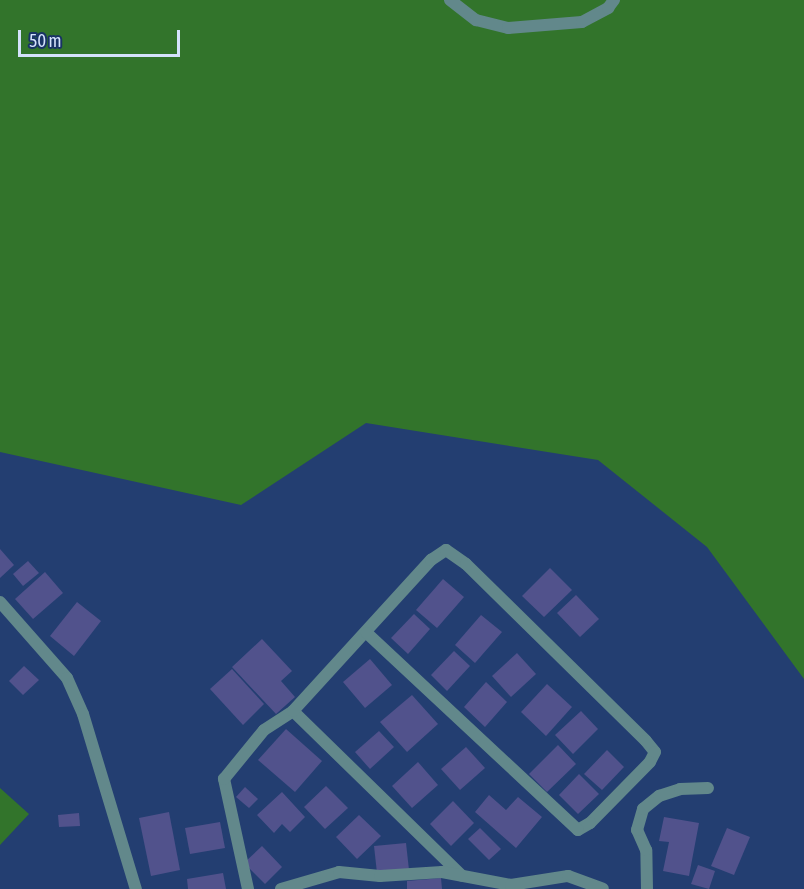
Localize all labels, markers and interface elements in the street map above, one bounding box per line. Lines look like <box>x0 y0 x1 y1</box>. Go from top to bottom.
scale bar <box>21 18 183 56</box>
text: 50 m <box>29 30 61 51</box>

